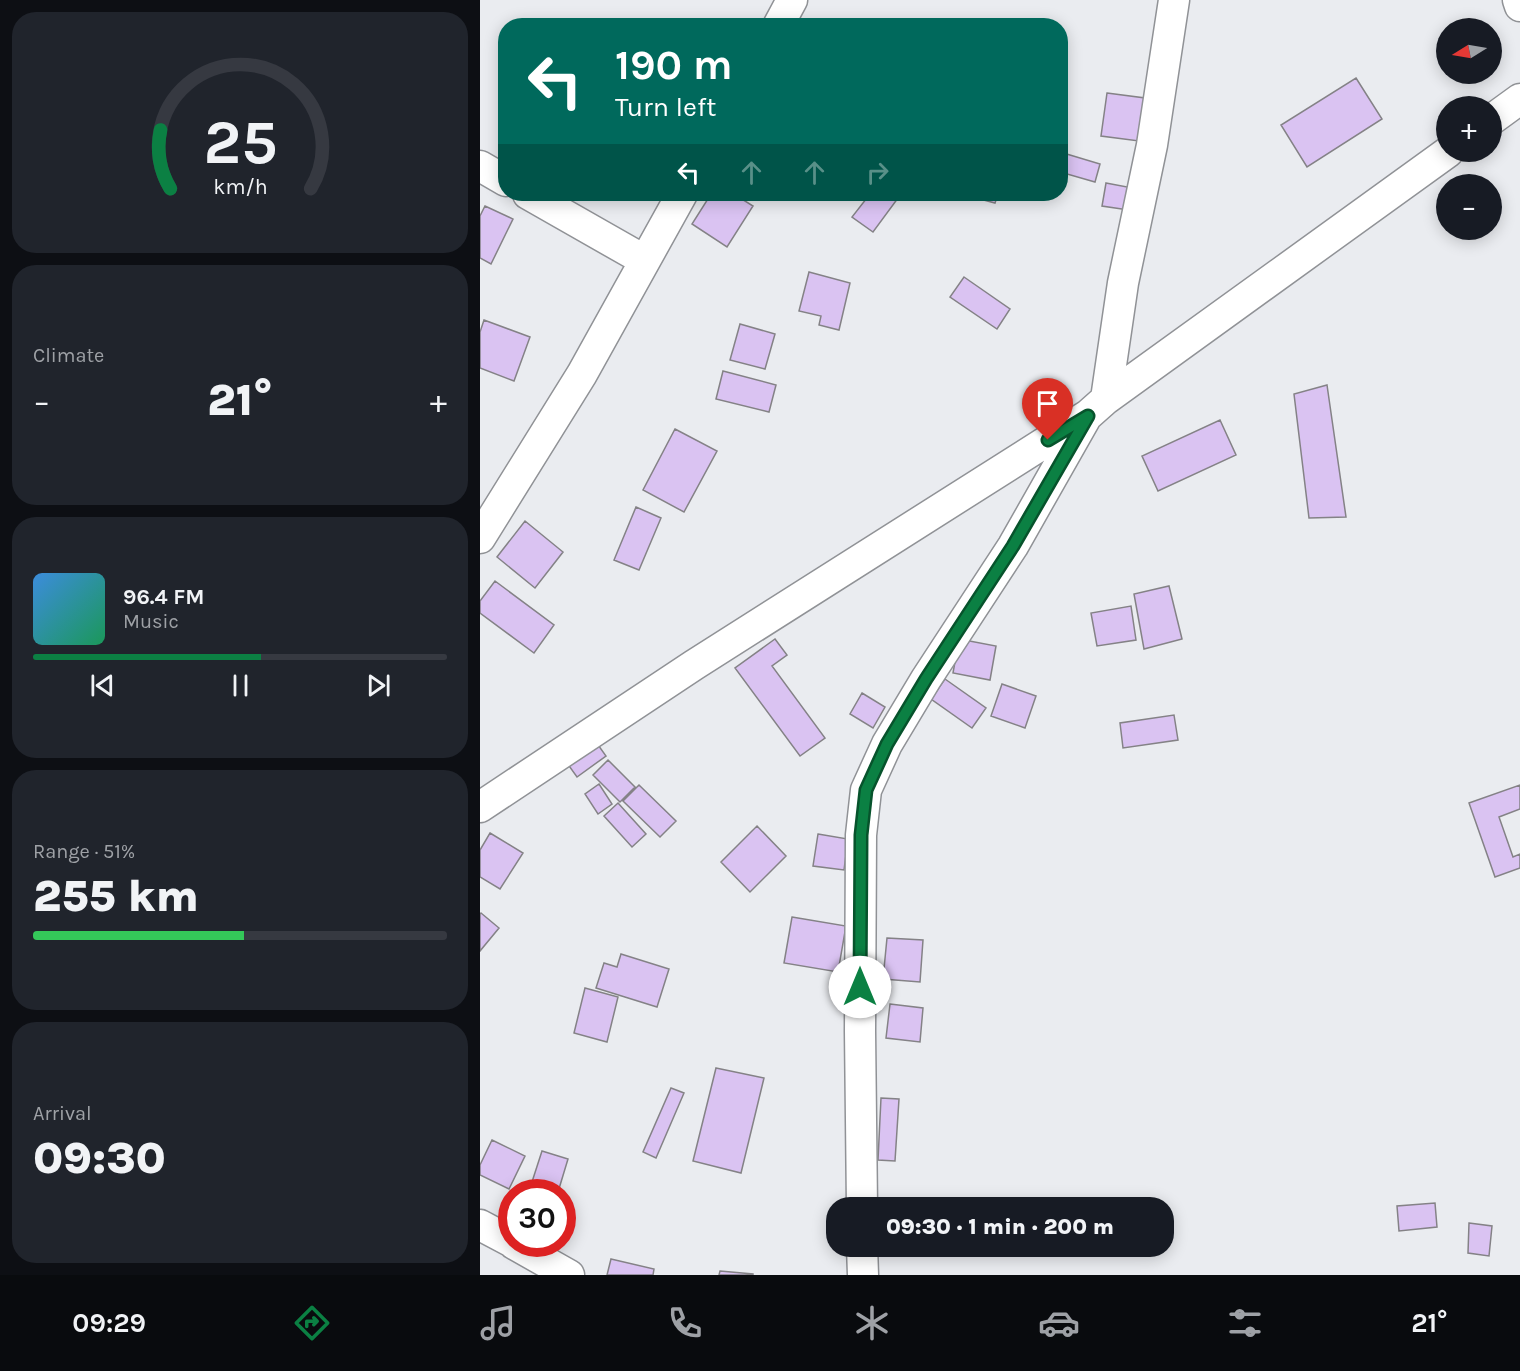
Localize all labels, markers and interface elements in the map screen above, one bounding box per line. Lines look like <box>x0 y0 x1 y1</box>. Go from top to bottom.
north arrow <box>1436 18 1502 84</box>
map controls <box>1436 18 1502 240</box>
text: 190 m <box>615 40 733 90</box>
icon: left <box>516 42 594 120</box>
text: Turn left <box>615 91 716 123</box>
button: + <box>1436 96 1502 162</box>
text: 25 <box>203 106 277 179</box>
icon: left <box>672 156 705 189</box>
icon: ahead <box>735 156 768 189</box>
icon: ahead <box>798 156 831 189</box>
icon: right <box>861 156 894 189</box>
button: − <box>1436 174 1502 240</box>
text: km/h <box>213 175 267 200</box>
text: Climate <box>33 344 104 367</box>
text: 21° <box>207 374 273 426</box>
pin <box>1022 378 1073 440</box>
text: − <box>33 382 50 420</box>
text: + <box>430 382 447 420</box>
icon: arrive <box>1031 387 1064 420</box>
text: 96.4 FM <box>123 584 204 610</box>
text: Music <box>123 610 179 633</box>
icon: previous <box>86 669 119 702</box>
icon: pause <box>224 669 257 702</box>
icon: next <box>362 669 395 702</box>
text: Range · 51% <box>33 840 135 863</box>
text: 255 km <box>33 870 199 922</box>
position arrow <box>828 955 892 1019</box>
text: Arrival <box>33 1102 92 1125</box>
text: 09:30 <box>33 1132 166 1184</box>
speed limit sign: 30 <box>498 1179 576 1257</box>
text: 09:30 · 1 min · 200 m <box>886 1214 1114 1240</box>
icon: directions <box>291 1302 333 1344</box>
icon: music <box>477 1302 519 1344</box>
icon: phone <box>664 1302 706 1344</box>
icon: climate <box>851 1302 893 1344</box>
icon: car <box>1038 1302 1080 1344</box>
icon: filters <box>1224 1302 1266 1344</box>
text: 09:29 <box>72 1307 146 1339</box>
text: 21° <box>1411 1307 1448 1339</box>

